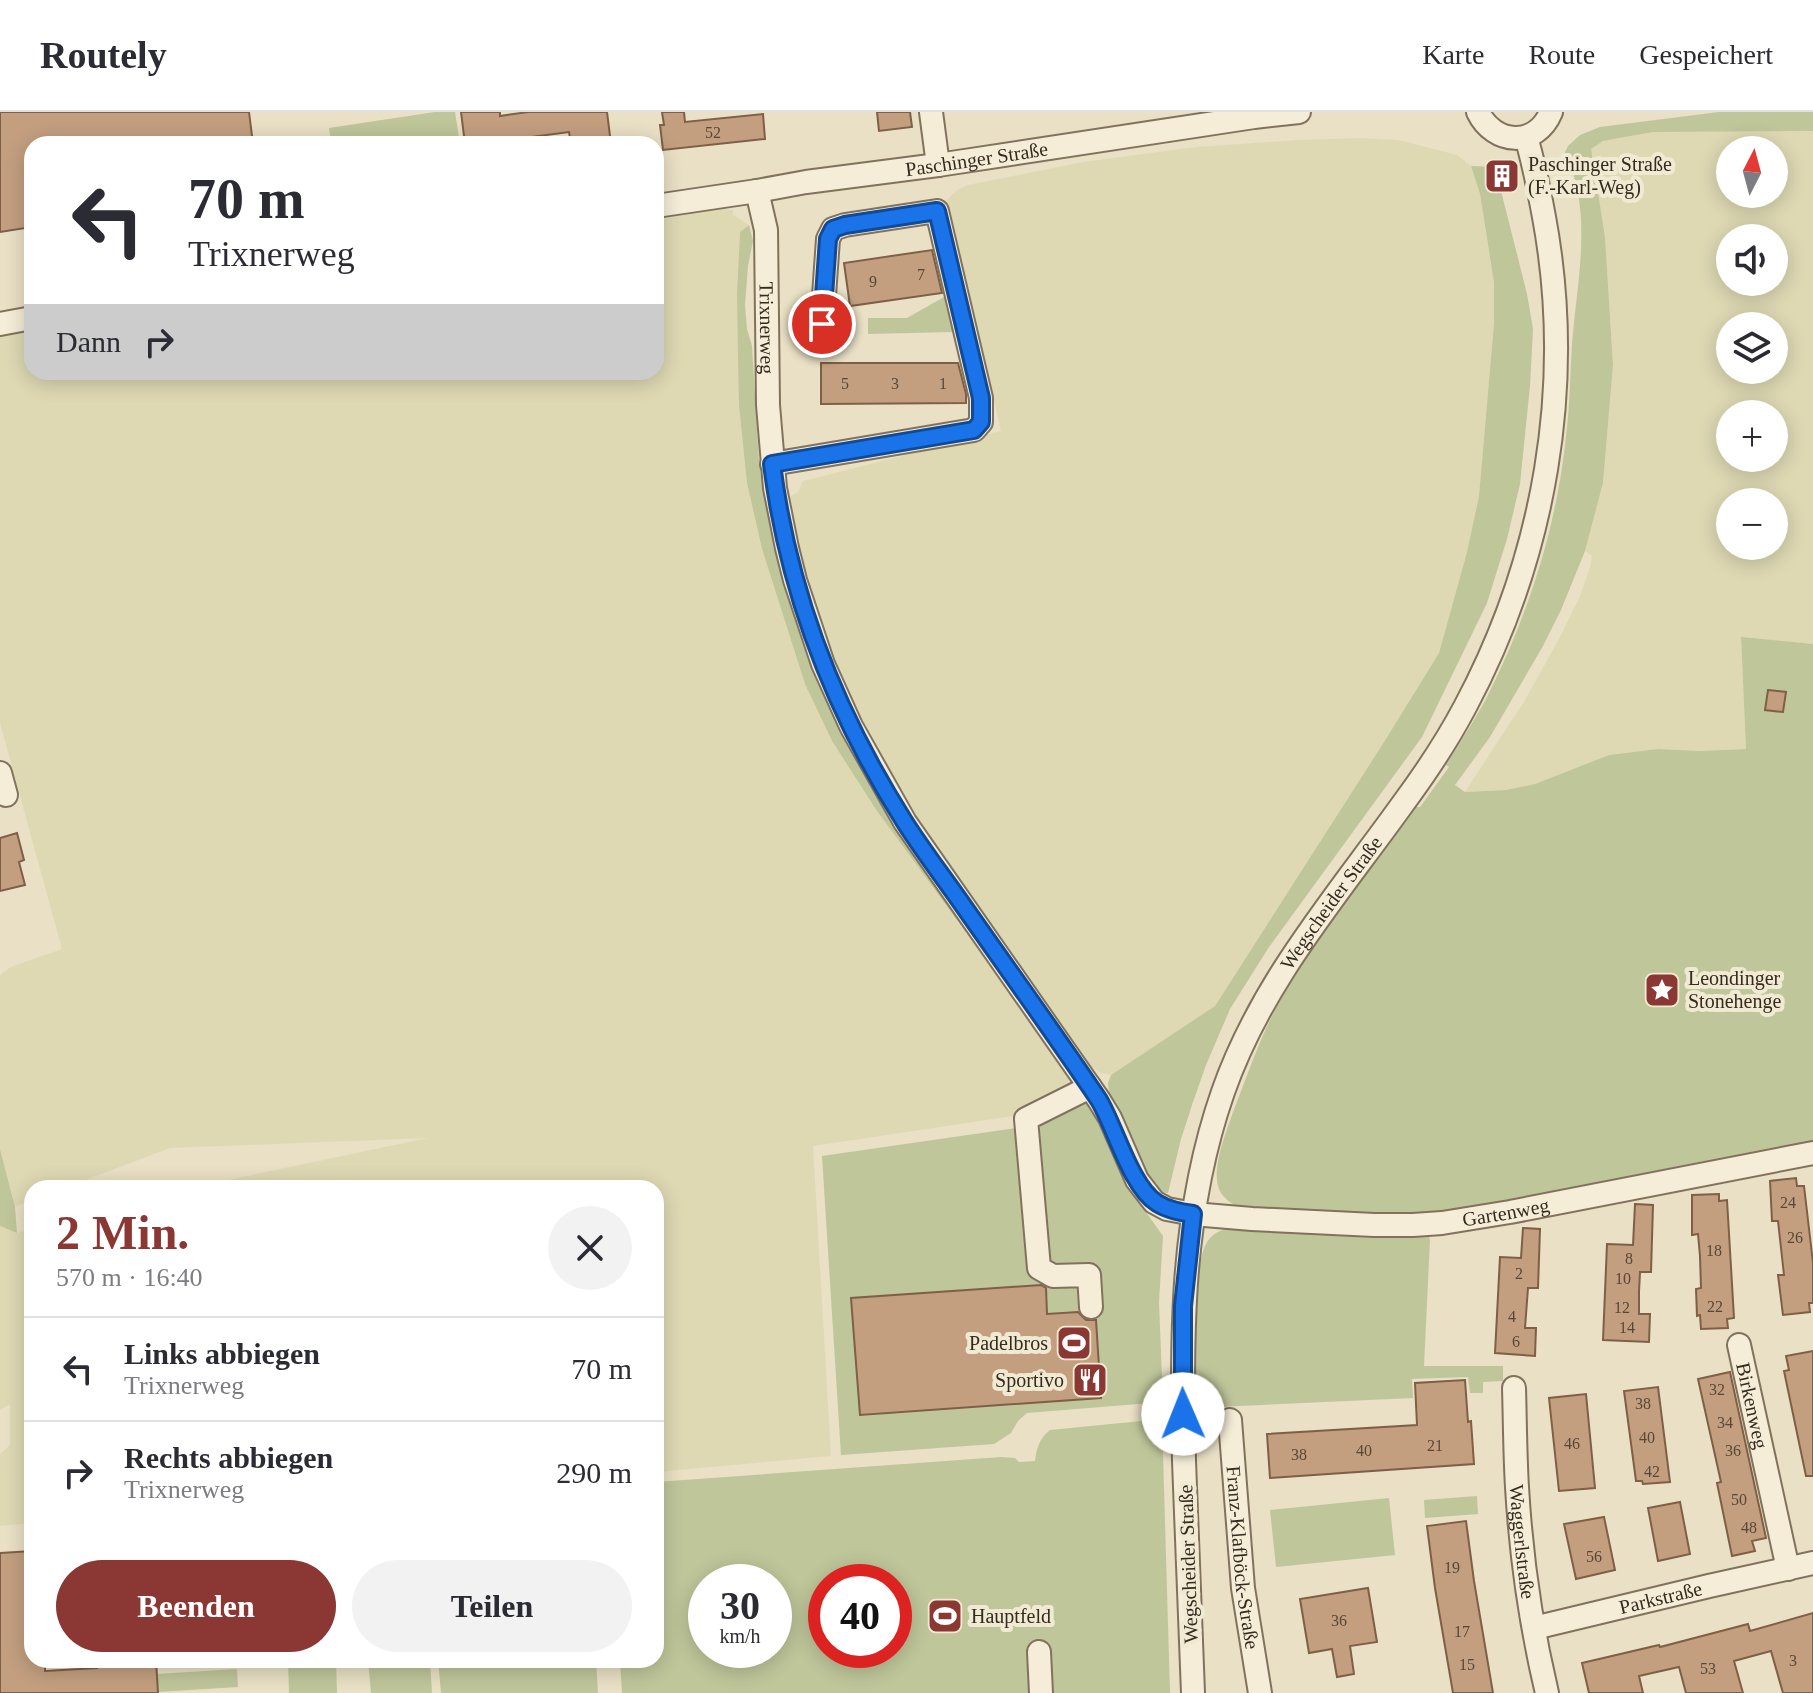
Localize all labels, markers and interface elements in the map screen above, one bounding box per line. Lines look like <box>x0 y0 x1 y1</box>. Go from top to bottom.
text: Routely <box>40 34 167 76</box>
text: Karte <box>1422 39 1484 70</box>
text: Route <box>1528 39 1595 70</box>
text: Gespeichert <box>1639 39 1773 70</box>
house number: 52 <box>705 124 721 141</box>
north arrow <box>1716 136 1788 208</box>
map controls <box>1716 136 1788 560</box>
street label: Paschinger Straße <box>904 137 1049 180</box>
place label: Paschinger Straße (F.-Karl-Weg) <box>1528 153 1672 199</box>
building icon: Paschinger Straße (F.-Karl-Weg) <box>1483 157 1521 195</box>
icon: left <box>56 168 160 272</box>
text: 70 m <box>188 168 305 230</box>
button: sound <box>1716 224 1788 296</box>
text: Trixnerweg <box>188 234 355 274</box>
house number: 7 <box>917 266 925 283</box>
house number: 9 <box>869 273 877 290</box>
street label: Trixnerweg <box>756 282 779 374</box>
pin <box>788 290 856 358</box>
icon: arrive <box>800 302 844 346</box>
button: layers <box>1716 312 1788 384</box>
icon: right <box>137 320 181 364</box>
text: Dann <box>56 325 121 358</box>
house number: 5 <box>841 375 849 392</box>
house number: 3 <box>891 375 899 392</box>
house number: 1 <box>939 375 947 392</box>
button: + <box>1716 400 1788 472</box>
button: − <box>1716 488 1788 560</box>
street label: Wegscheider Straße <box>1276 832 1386 974</box>
place label: Leondinger Stonehenge <box>1688 967 1781 1013</box>
place icon: Leondinger Stonehenge <box>1643 971 1681 1009</box>
street label: Gartenweg <box>1461 1194 1551 1231</box>
house number: 24 <box>1780 1194 1796 1211</box>
text: 2 Min. <box>56 1206 189 1259</box>
button: close <box>548 1206 632 1290</box>
house number: 26 <box>1787 1229 1803 1246</box>
house number: 18 <box>1706 1242 1722 1259</box>
house number: 8 <box>1625 1250 1633 1267</box>
text: 570 m · 16:40 <box>56 1263 203 1292</box>
house number: 2 <box>1515 1265 1523 1282</box>
house number: 10 <box>1615 1270 1631 1287</box>
house number: 22 <box>1707 1298 1723 1315</box>
house number: 12 <box>1614 1299 1630 1316</box>
house number: 4 <box>1508 1308 1516 1325</box>
house number: 14 <box>1619 1319 1635 1336</box>
sports icon: Padelbros <box>1055 1324 1093 1362</box>
place label: Padelbros <box>969 1332 1048 1354</box>
house number: 6 <box>1512 1333 1520 1350</box>
text: Links abbiegen <box>124 1337 320 1370</box>
icon: left <box>56 1347 100 1391</box>
text: 70 m <box>571 1352 632 1385</box>
street label: Birkenweg <box>1732 1360 1772 1451</box>
restaurant icon: Sportivo <box>1071 1361 1109 1399</box>
place label: Sportivo <box>995 1369 1064 1392</box>
text: Trixnerweg <box>124 1371 244 1400</box>
position arrow <box>1141 1372 1225 1456</box>
house number: 32 <box>1709 1381 1725 1398</box>
house number: 38 <box>1635 1395 1651 1412</box>
house number: 34 <box>1717 1414 1733 1431</box>
house number: 40 <box>1639 1429 1655 1446</box>
house number: 46 <box>1564 1435 1580 1452</box>
house number: 21 <box>1427 1437 1443 1454</box>
text: Rechts abbiegen <box>124 1441 333 1474</box>
house number: 40 <box>1356 1442 1372 1459</box>
house number: 36 <box>1725 1442 1741 1459</box>
house number: 38 <box>1291 1446 1307 1463</box>
icon: right <box>56 1451 100 1495</box>
text: 290 m <box>556 1456 632 1489</box>
house number: 42 <box>1644 1463 1660 1480</box>
street label: Franz-Klafböck-Straße <box>1223 1465 1264 1651</box>
text: Trixnerweg <box>124 1475 244 1504</box>
street label: Wegscheider Straße <box>1174 1484 1203 1644</box>
street label: Waggerlstraße <box>1506 1484 1540 1601</box>
house number: 50 <box>1731 1491 1747 1508</box>
house number: 48 <box>1741 1519 1757 1536</box>
house number: 56 <box>1586 1548 1602 1565</box>
house number: 19 <box>1444 1559 1460 1576</box>
button: Beenden <box>56 1560 336 1652</box>
button: Teilen <box>352 1560 632 1652</box>
speed limit sign: 40 <box>808 1564 912 1668</box>
street label: Parkstraße <box>1617 1577 1704 1618</box>
text: 30 <box>720 1583 760 1628</box>
sports icon: Hauptfeld <box>926 1597 964 1635</box>
place label: Hauptfeld <box>971 1605 1051 1628</box>
house number: 36 <box>1331 1612 1347 1629</box>
house number: 17 <box>1454 1623 1470 1640</box>
text: km/h <box>719 1625 761 1647</box>
house number: 3 <box>1789 1652 1797 1669</box>
house number: 15 <box>1459 1656 1475 1673</box>
house number: 53 <box>1700 1660 1716 1677</box>

